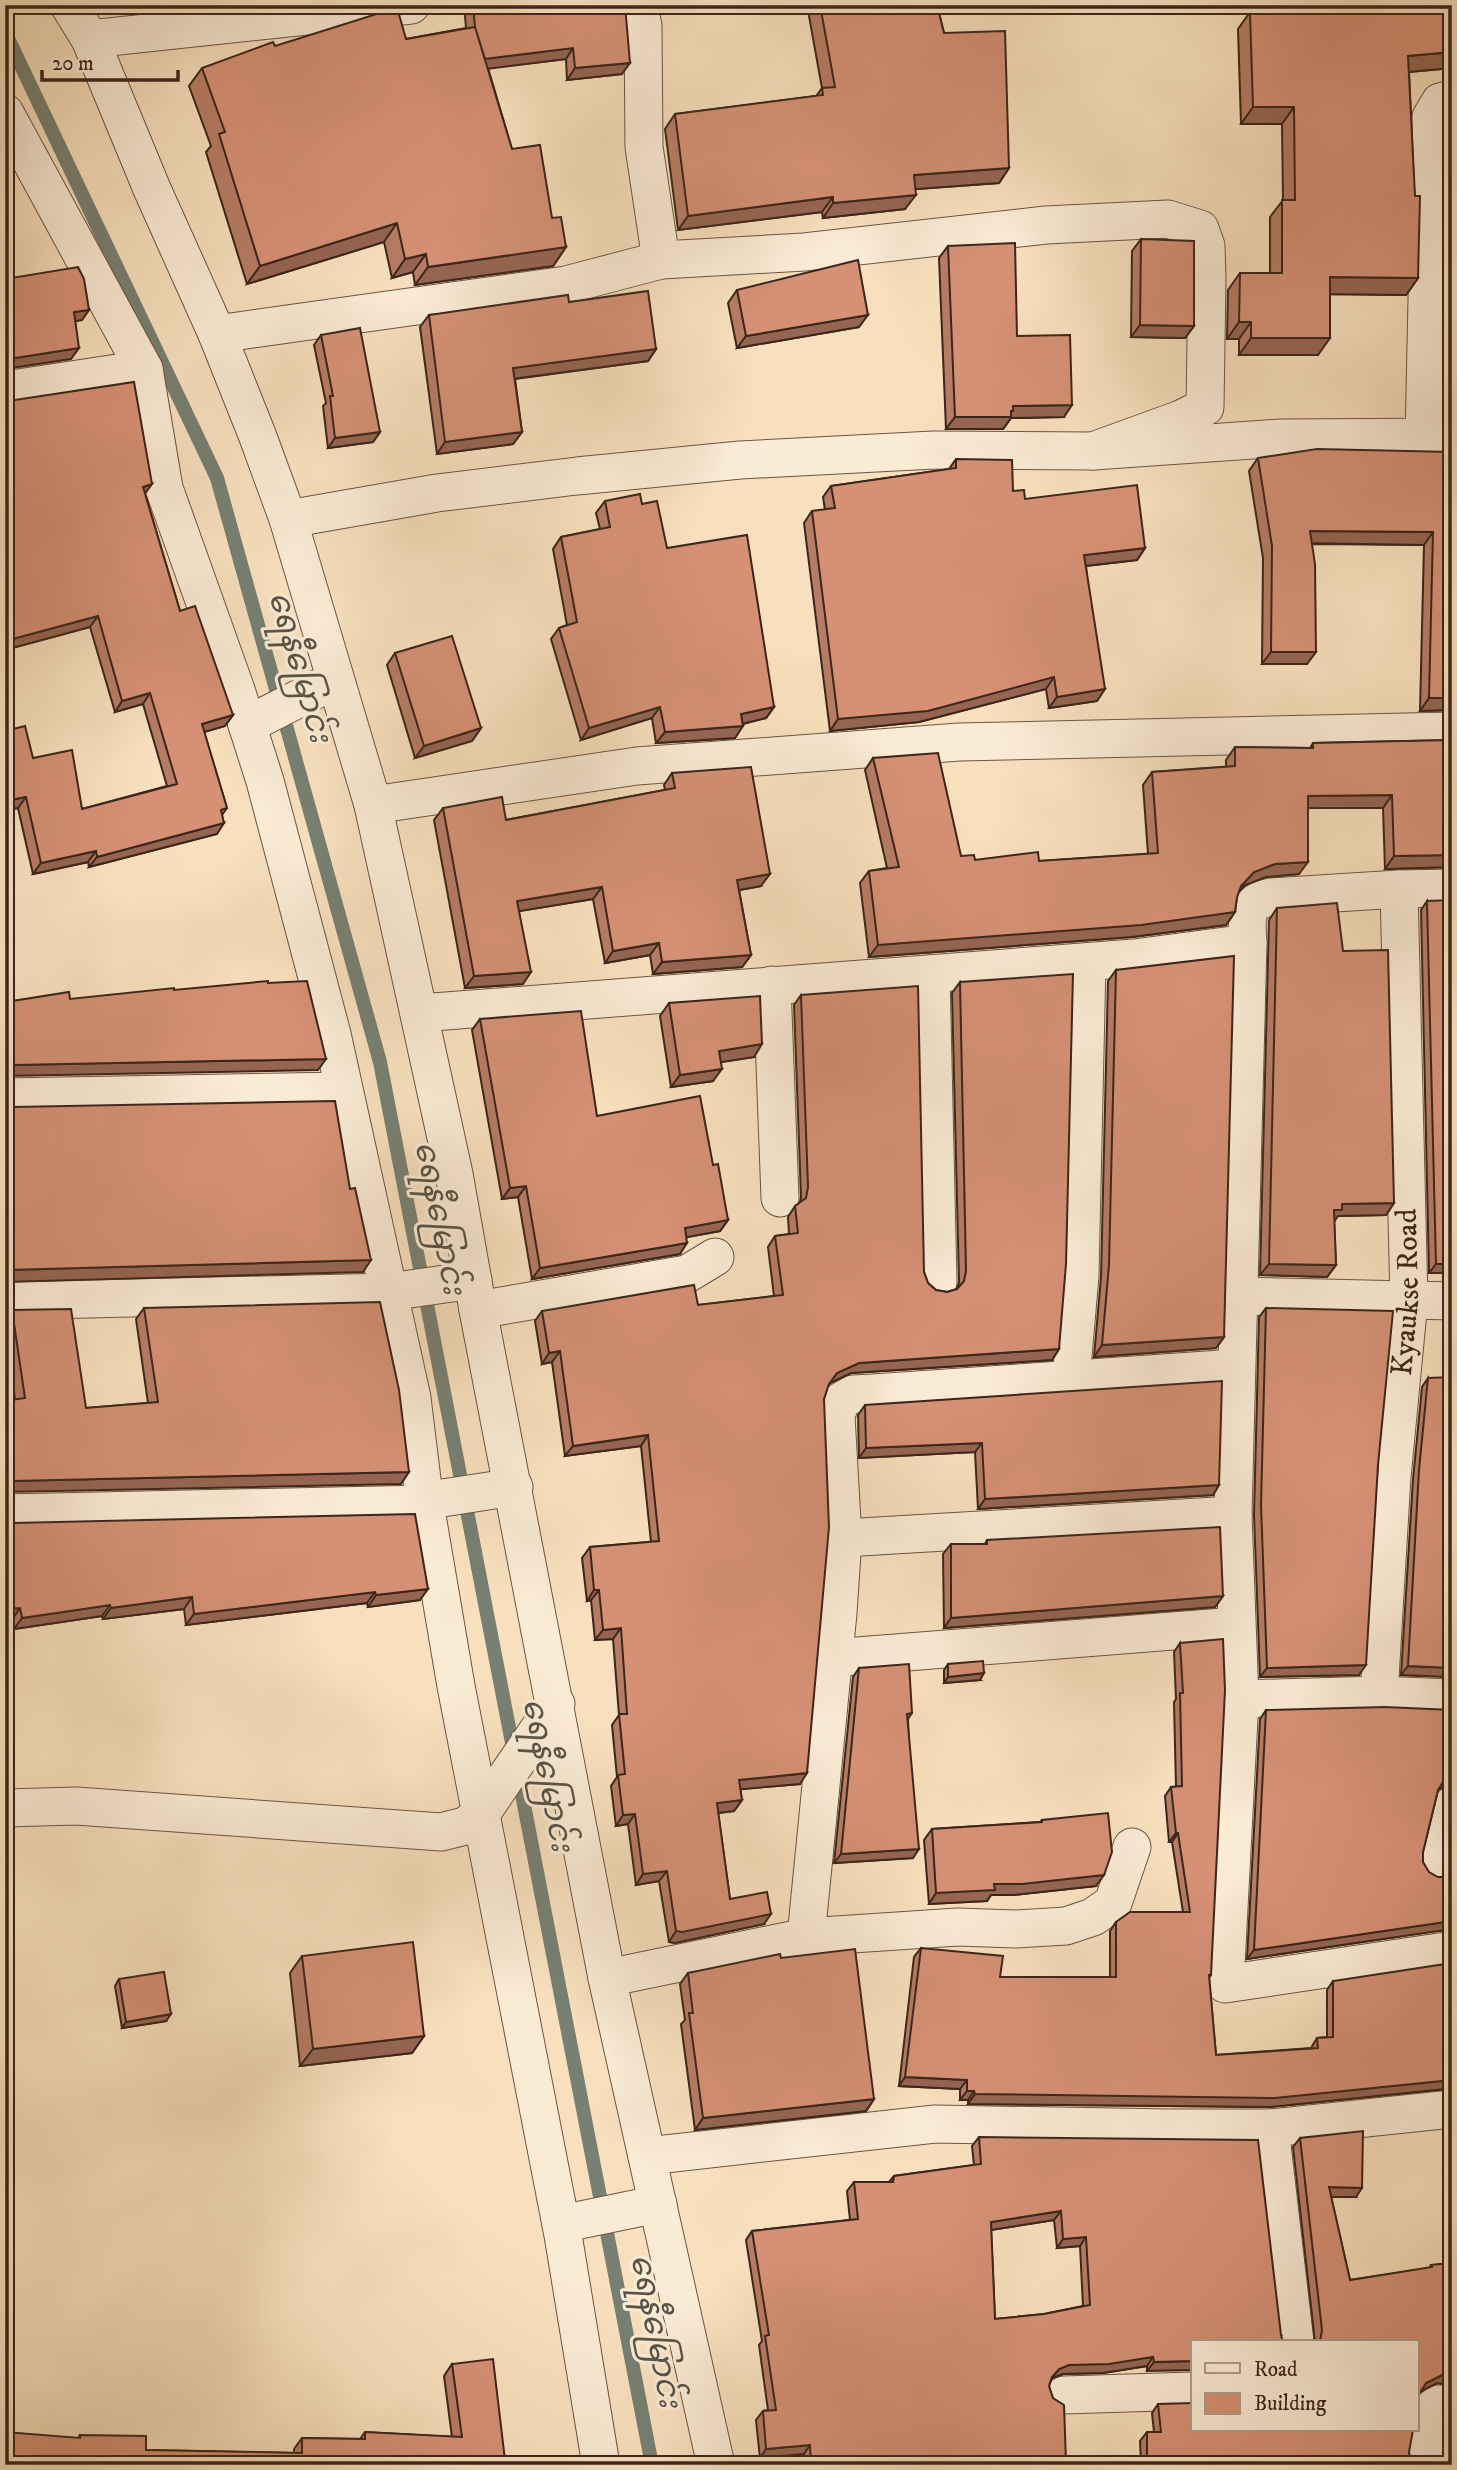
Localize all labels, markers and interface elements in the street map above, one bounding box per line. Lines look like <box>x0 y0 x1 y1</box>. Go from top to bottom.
scale bar <box>42 38 178 82</box>
text: 20 m <box>52 51 94 77</box>
water label: ရေနီမြောင်း <box>255 586 344 750</box>
water label: ရေနီမြောင်း <box>401 1137 478 1301</box>
street label: Kyaukse Road <box>1383 1208 1428 1377</box>
water label: ရေနီမြောင်း <box>509 1694 586 1858</box>
water label: ရေနီမြောင်း <box>617 2250 694 2414</box>
legend <box>1191 2340 1418 2432</box>
text: Road <box>1254 2357 1298 2383</box>
text: Building <box>1254 2391 1327 2417</box>

